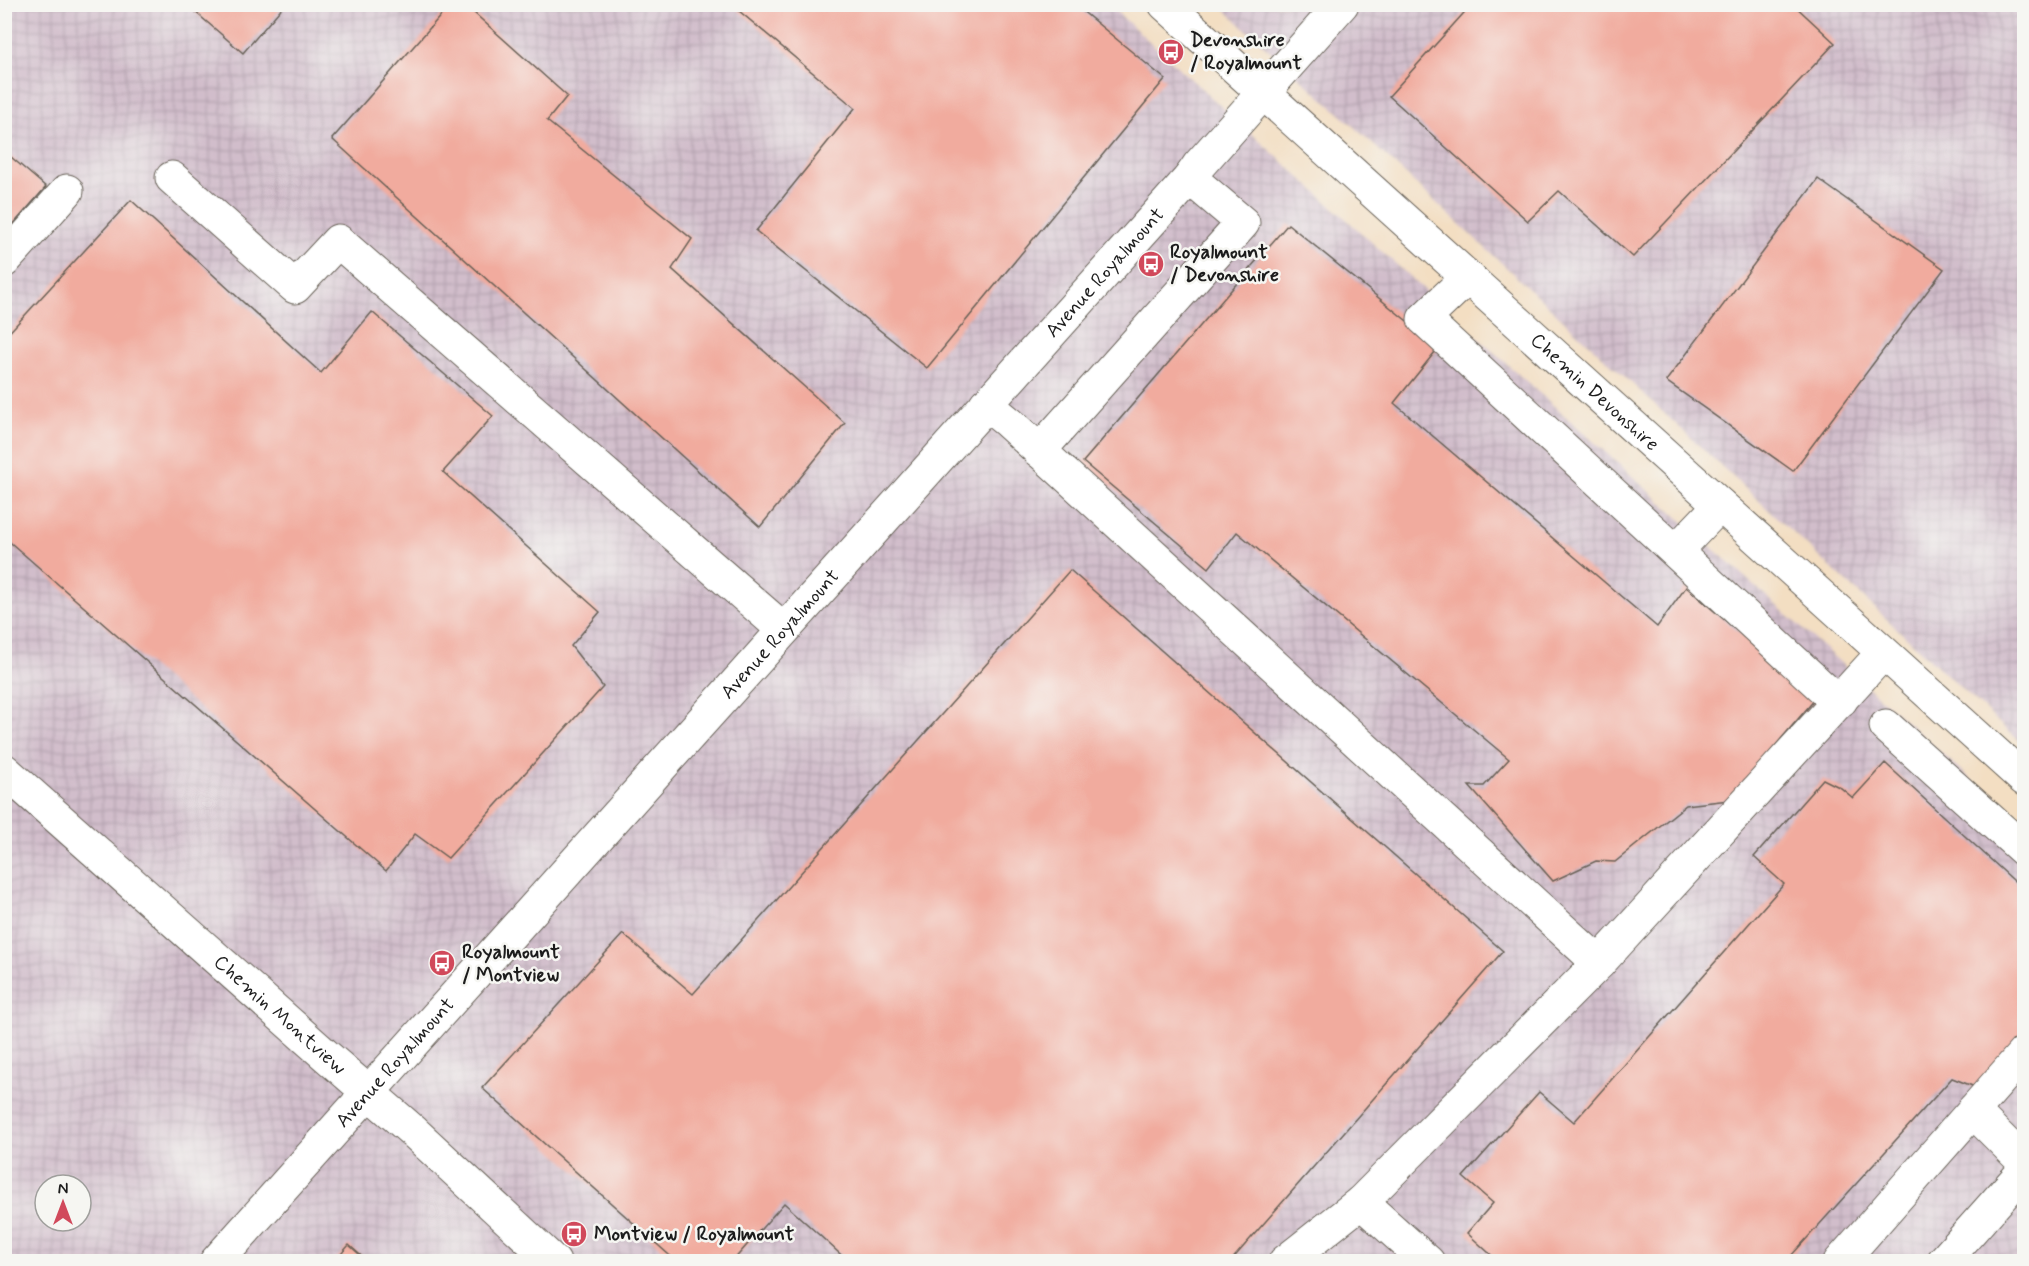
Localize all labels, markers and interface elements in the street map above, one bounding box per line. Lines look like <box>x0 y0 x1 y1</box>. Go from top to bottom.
place label: Devonshire / Royalmount <box>1190 27 1302 77</box>
bus stop icon: Devonshire / Royalmount <box>1156 37 1186 67</box>
street label: Avenue Royalmount <box>1039 202 1171 344</box>
place label: Royalmount / Devonshire <box>1170 239 1279 289</box>
bus stop icon: Royalmount / Devonshire <box>1136 249 1166 279</box>
street label: Chemin Devonshire <box>1524 327 1665 457</box>
street label: Avenue Royalmount <box>714 563 846 705</box>
place label: Royalmount / Montview <box>462 939 560 989</box>
bus stop icon: Royalmount / Montview <box>427 948 457 978</box>
street label: Chemin Montview <box>208 949 352 1081</box>
street label: Avenue Royalmount <box>329 992 461 1134</box>
north arrow <box>33 1173 93 1233</box>
text: N <box>58 1179 68 1200</box>
bus stop icon: Montview / Royalmount <box>559 1219 589 1249</box>
place label: Montview / Royalmount <box>594 1221 795 1248</box>

